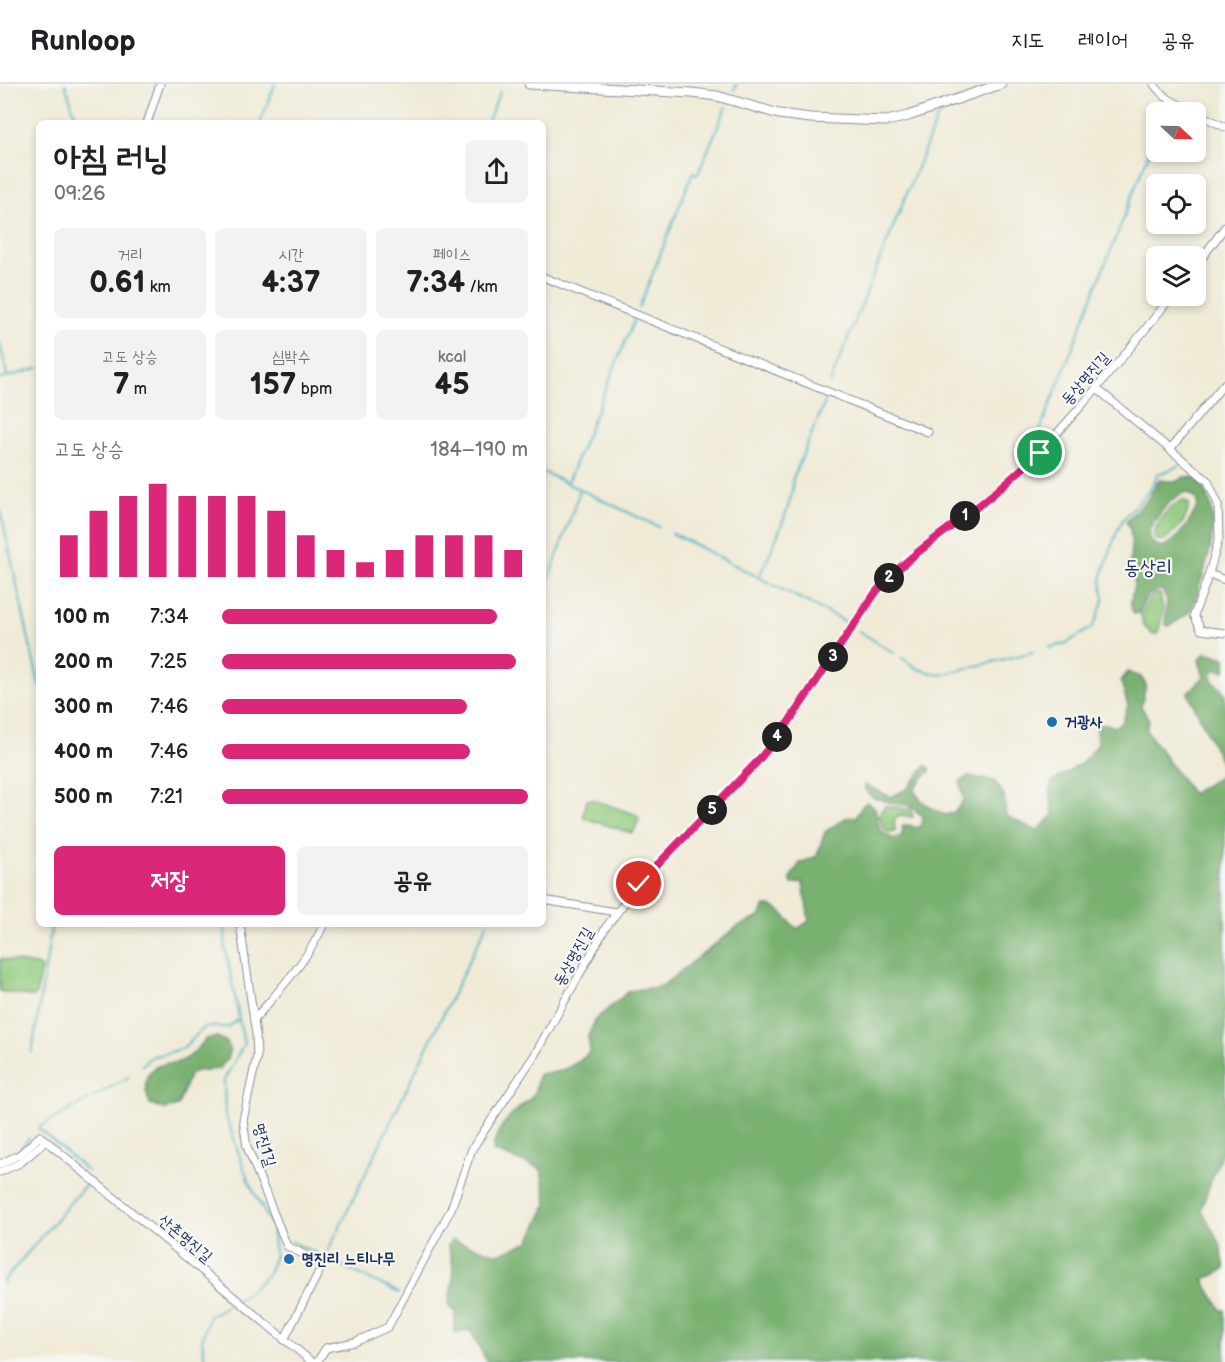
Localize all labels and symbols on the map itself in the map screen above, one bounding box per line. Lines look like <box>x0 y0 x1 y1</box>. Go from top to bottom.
north arrow <box>1146 102 1206 162</box>
street label: 동상명진길 <box>1058 348 1114 410</box>
pin <box>1014 427 1065 478</box>
pin: 1 <box>950 501 980 531</box>
district label: 동상리 <box>1124 556 1172 580</box>
pin: 2 <box>874 563 904 593</box>
pin: 3 <box>818 642 848 672</box>
place label: 거광사 <box>1064 713 1103 732</box>
marker: 거광사 <box>1045 715 1059 729</box>
pin: 4 <box>762 722 792 752</box>
pin: 5 <box>697 795 727 825</box>
pin <box>613 858 664 909</box>
street label: 동상명진길 <box>550 924 598 990</box>
street label: 명진1길 <box>249 1121 279 1169</box>
street label: 산촌명진길 <box>154 1211 216 1267</box>
place label: 명진리 느티나무 <box>301 1250 396 1269</box>
marker: 명진리 느티나무 <box>282 1252 296 1266</box>

